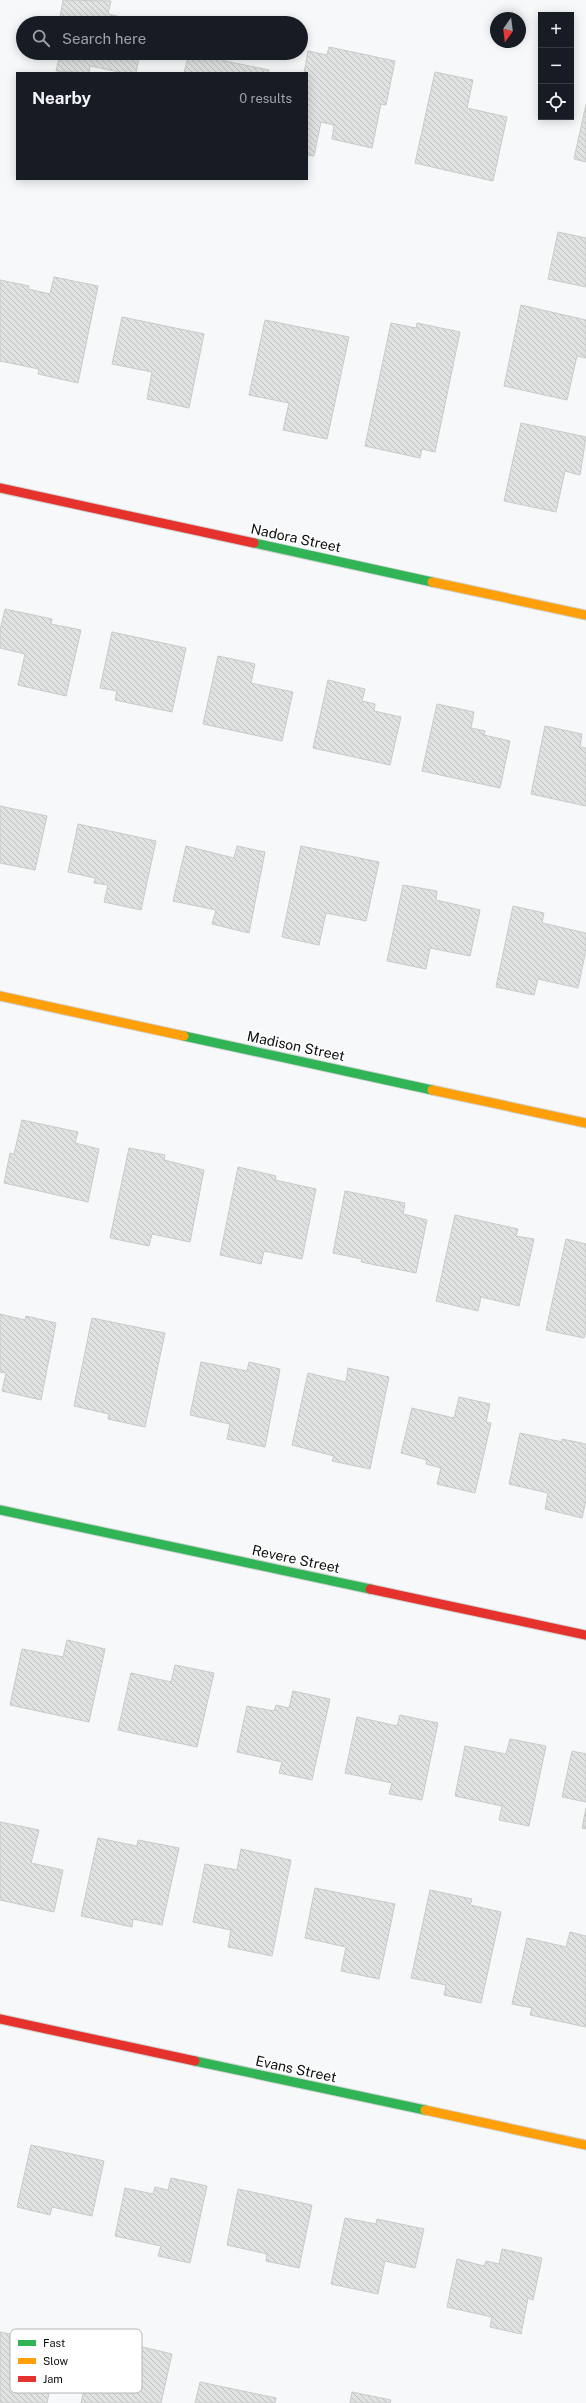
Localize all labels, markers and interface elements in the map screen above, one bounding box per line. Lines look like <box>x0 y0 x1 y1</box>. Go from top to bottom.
north arrow <box>490 12 526 48</box>
map controls <box>538 12 574 120</box>
button: + <box>538 12 574 48</box>
search box <box>16 16 308 60</box>
icon: search <box>30 27 52 49</box>
text: Search here <box>62 30 146 47</box>
button: − <box>538 48 574 84</box>
button: locate <box>538 84 574 120</box>
text: Nearby <box>32 88 91 108</box>
text: 0 results <box>239 91 292 106</box>
street label: Nadora Street <box>249 521 343 555</box>
street label: Madison Street <box>246 1028 346 1064</box>
street label: Revere Street <box>251 1542 341 1576</box>
street label: Evans Street <box>254 2053 338 2085</box>
legend <box>10 2329 142 2393</box>
text: Fast <box>43 2337 65 2349</box>
text: Slow <box>43 2355 69 2367</box>
text: Jam <box>43 2373 63 2385</box>

